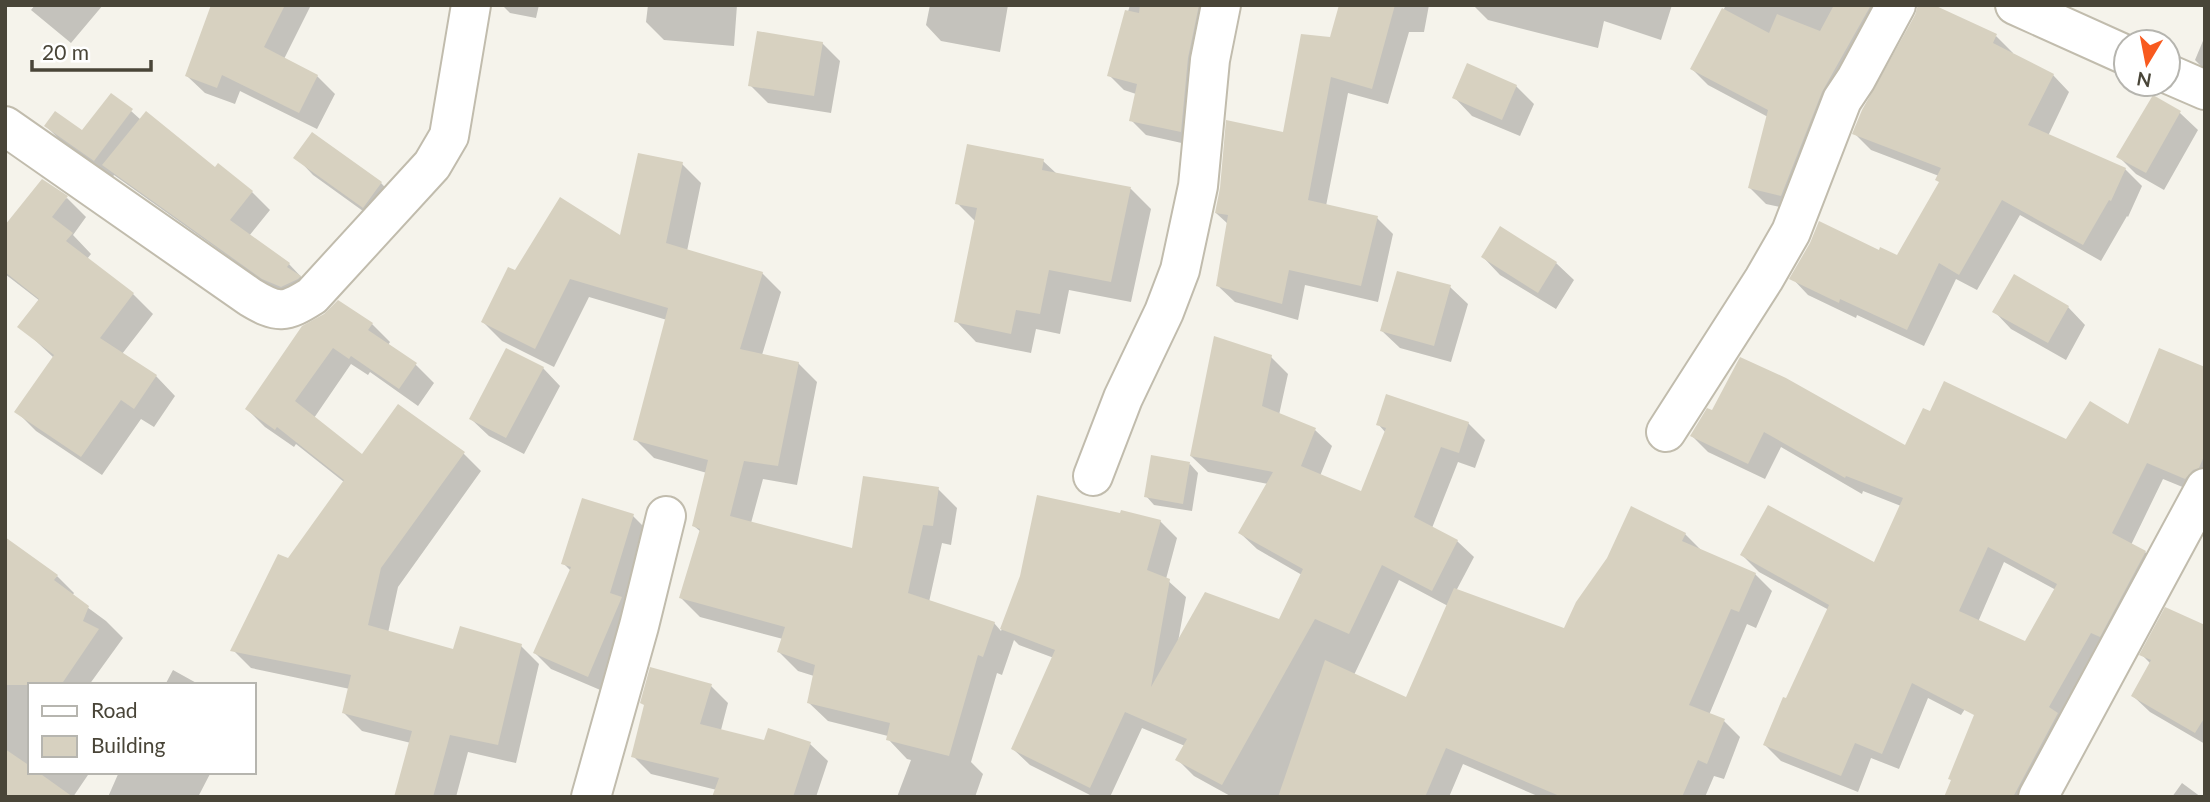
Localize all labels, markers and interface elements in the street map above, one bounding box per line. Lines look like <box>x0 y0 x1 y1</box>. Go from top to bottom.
scale bar <box>32 28 150 72</box>
north arrow <box>2112 28 2182 98</box>
text: 20 m <box>42 39 89 64</box>
text: N <box>2135 68 2153 93</box>
legend <box>28 683 256 774</box>
text: Road <box>91 697 138 722</box>
text: Building <box>91 732 166 757</box>

